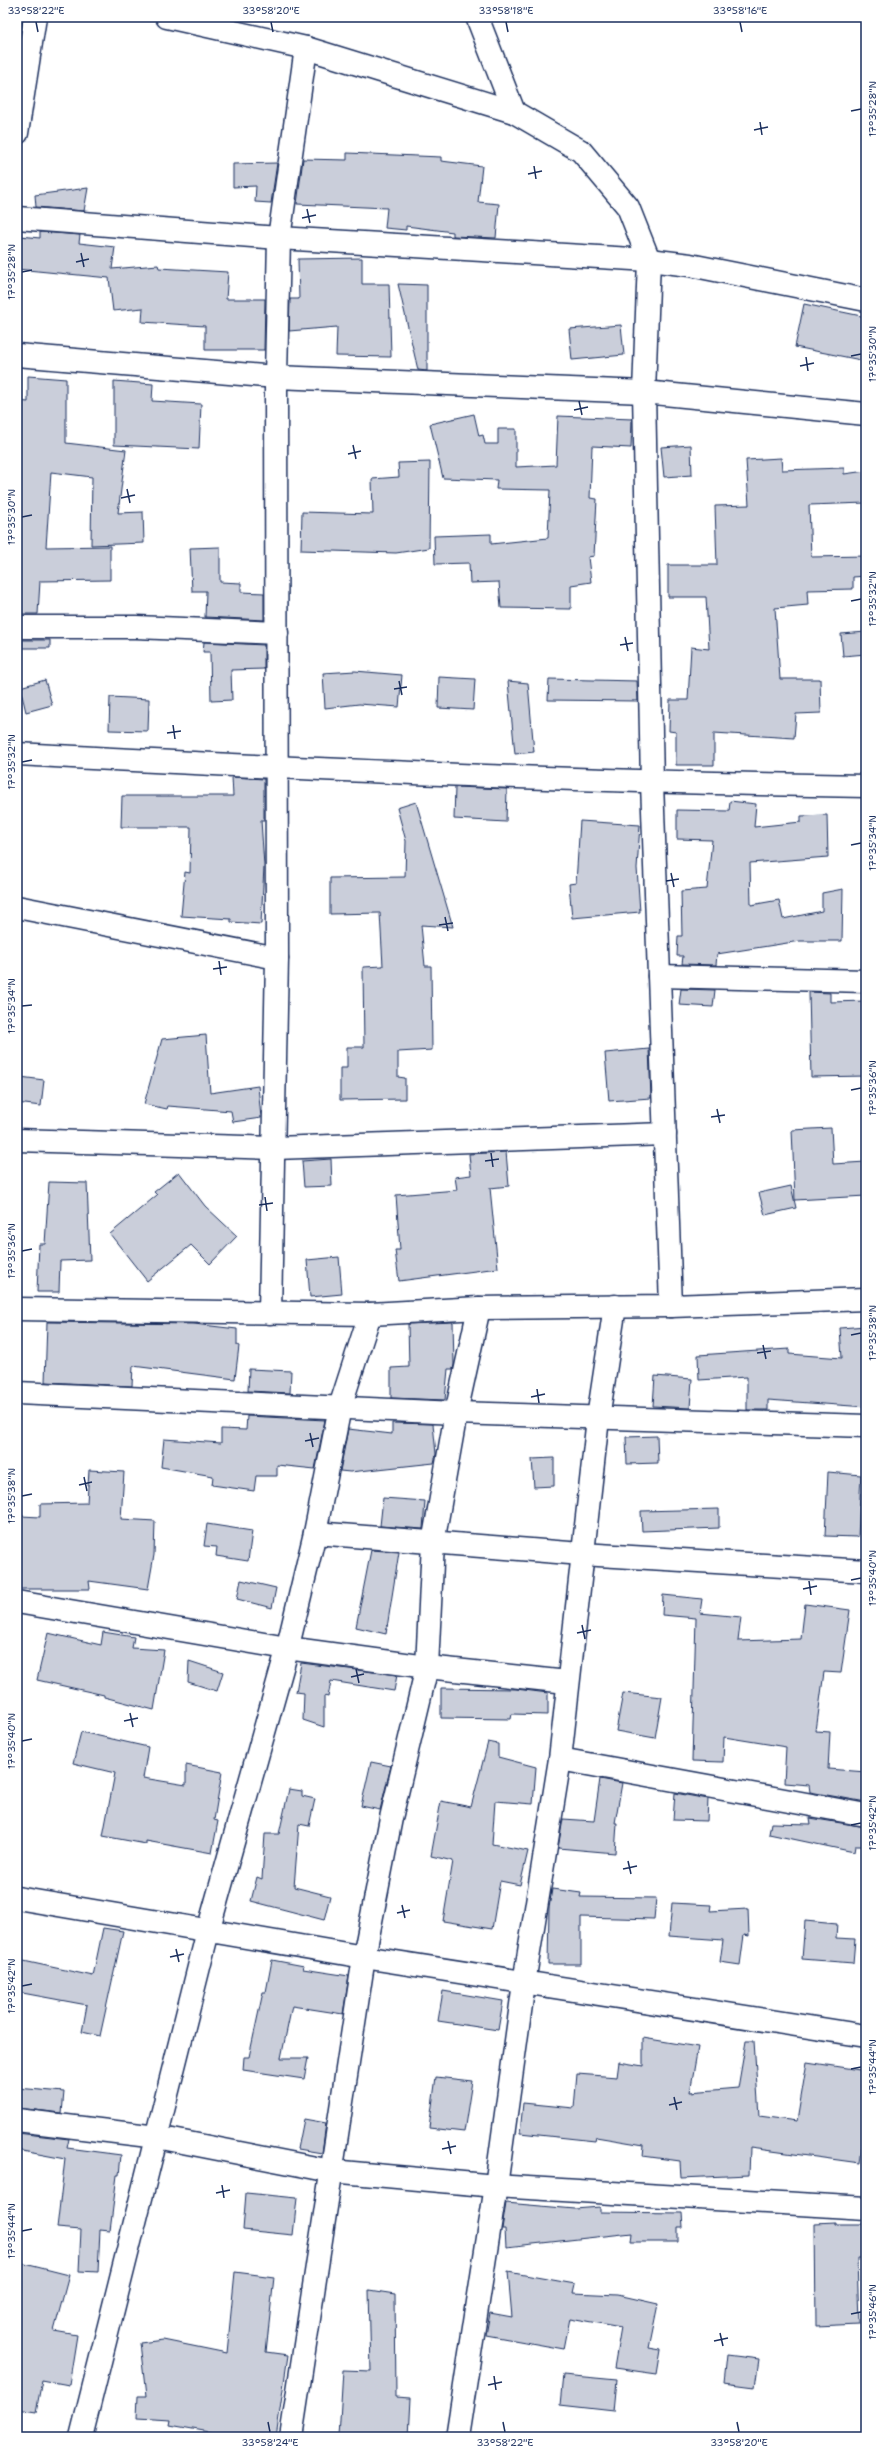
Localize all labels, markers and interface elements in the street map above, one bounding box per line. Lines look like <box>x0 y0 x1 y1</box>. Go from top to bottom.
text: 33°58'22"E <box>7 4 65 17</box>
text: 33°58'20"E <box>242 4 300 17</box>
text: 33°58'18"E <box>478 4 534 17</box>
text: 33°58'16"E <box>713 4 767 17</box>
text: 17°35'28"N <box>866 81 879 137</box>
text: 17°35'28"N <box>5 244 18 300</box>
text: 17°35'30"N <box>866 326 879 382</box>
text: 17°35'30"N <box>5 489 18 545</box>
text: 17°35'32"N <box>866 571 879 627</box>
text: 17°35'32"N <box>5 734 18 790</box>
text: 17°35'34"N <box>866 815 879 871</box>
text: 17°35'34"N <box>5 978 18 1034</box>
text: 17°35'36"N <box>866 1060 879 1116</box>
text: 17°35'36"N <box>5 1223 18 1279</box>
text: 17°35'38"N <box>866 1305 879 1361</box>
text: 17°35'38"N <box>5 1468 18 1524</box>
text: 17°35'40"N <box>866 1550 879 1606</box>
text: 17°35'40"N <box>5 1713 18 1769</box>
text: 17°35'42"N <box>866 1795 879 1851</box>
text: 17°35'42"N <box>5 1958 18 2014</box>
text: 17°35'44"N <box>866 2039 879 2095</box>
text: 17°35'44"N <box>5 2203 18 2259</box>
text: 17°35'46"N <box>866 2284 879 2340</box>
text: 33°58'24"E <box>241 2436 299 2449</box>
text: 33°58'22"E <box>476 2436 534 2449</box>
text: 33°58'20"E <box>710 2436 768 2449</box>

